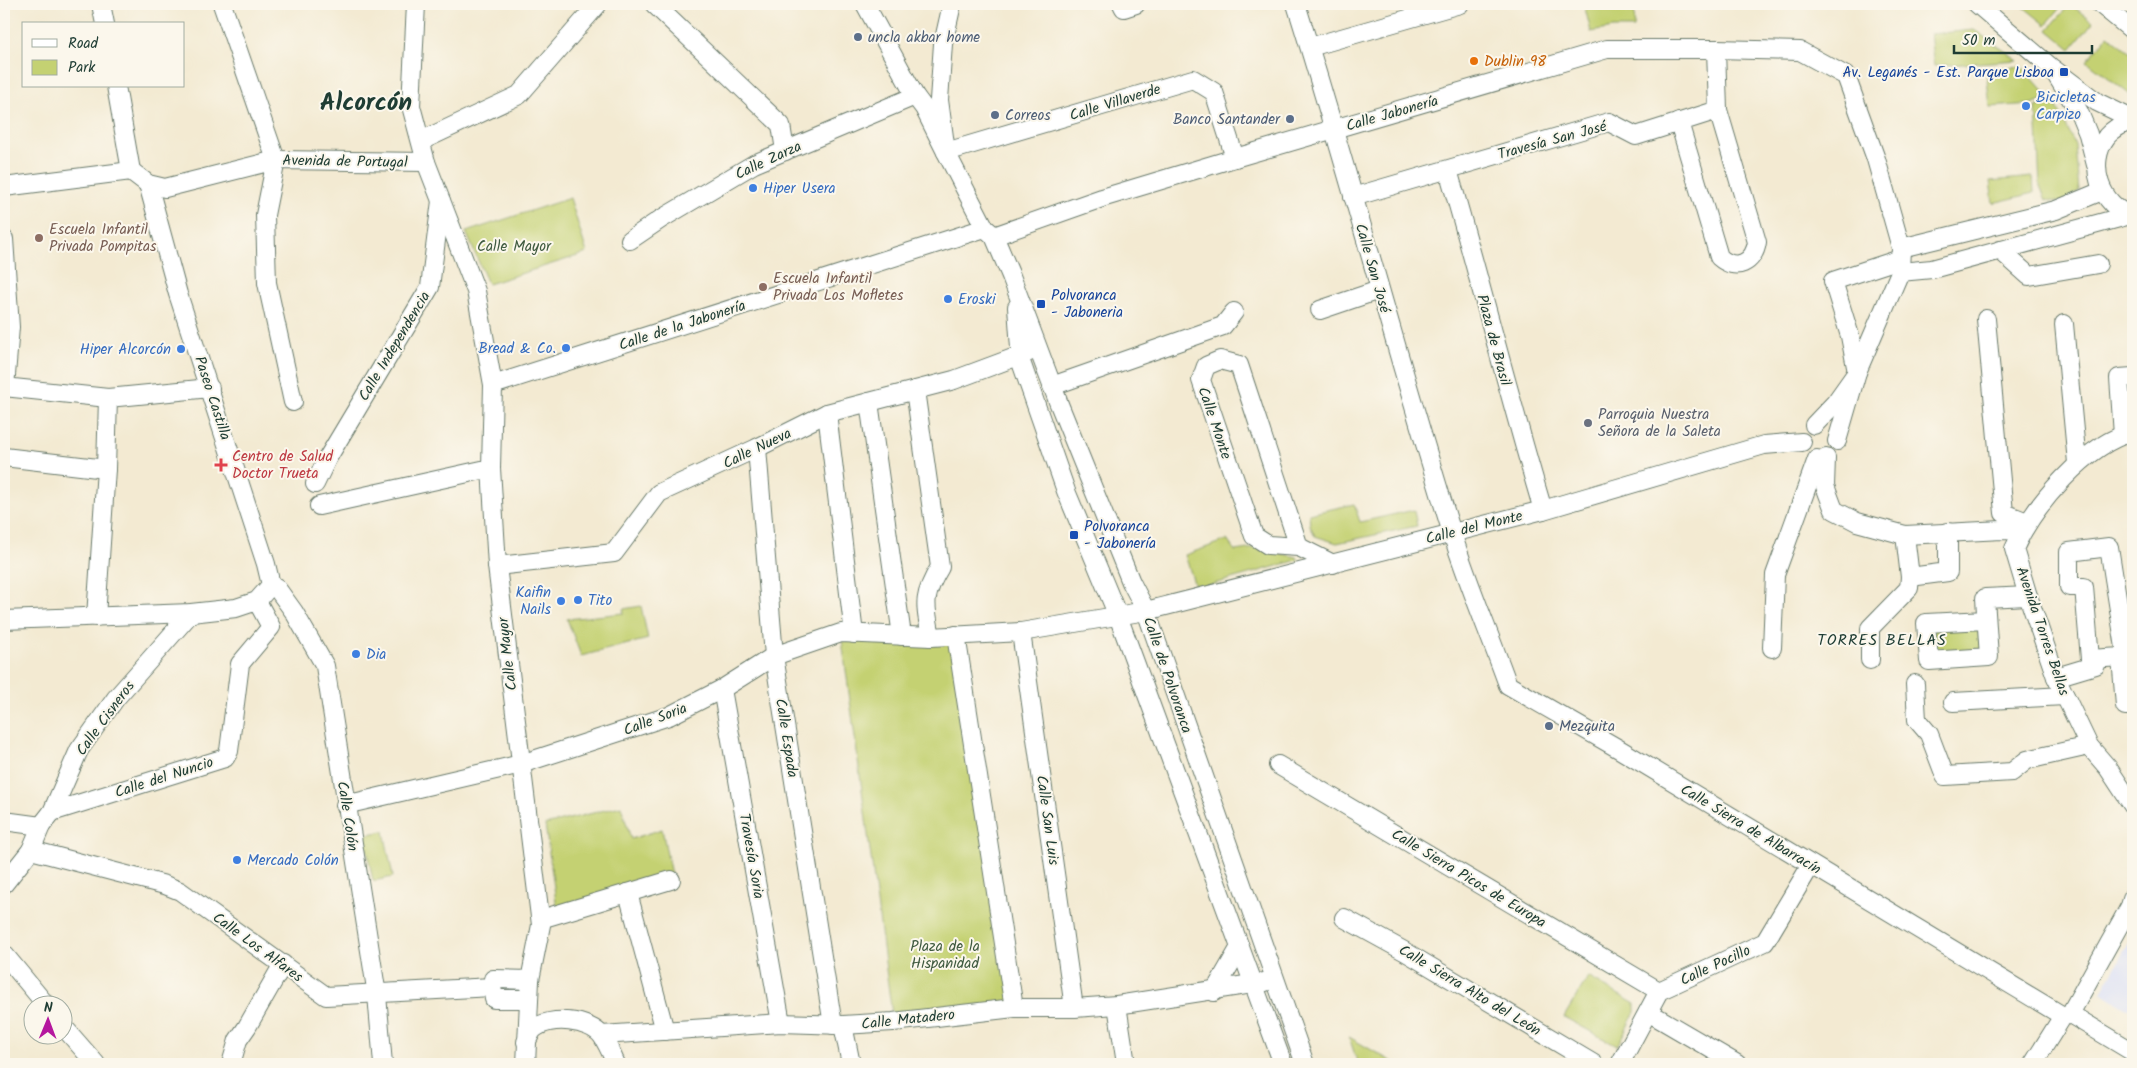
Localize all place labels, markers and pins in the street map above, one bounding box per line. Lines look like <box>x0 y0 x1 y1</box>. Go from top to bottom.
place label: uncla akbar home <box>868 26 980 50</box>
marker: uncla akbar home <box>852 31 864 43</box>
place label: Dublin 98 <box>1484 50 1547 74</box>
marker: Dublin 98 <box>1468 55 1480 67</box>
place label: Av. Leganés - Est. Parque Lisboa <box>1842 61 2054 85</box>
marker: Av. Leganés - Est. Parque Lisboa <box>2058 66 2070 78</box>
place label: Bicicletas Carpizo <box>2036 86 2096 127</box>
marker: Bicicletas Carpizo <box>2020 100 2032 112</box>
place label: Correos <box>1005 104 1051 128</box>
place label: Banco Santander <box>1173 108 1281 132</box>
marker: Correos <box>989 109 1001 121</box>
marker: Banco Santander <box>1284 113 1296 125</box>
place label: Hiper Usera <box>763 177 836 201</box>
marker: Hiper Usera <box>747 182 759 194</box>
place label: Escuela Infantil Privada Pompitas <box>49 218 157 259</box>
marker: Escuela Infantil Privada Pompitas <box>33 232 45 244</box>
place label: Escuela Infantil Privada Los Mofletes <box>773 267 904 308</box>
marker: Escuela Infantil Privada Los Mofletes <box>757 281 769 293</box>
place label: Polvoranca - Jaboneria <box>1051 284 1123 325</box>
place label: Eroski <box>958 288 997 312</box>
marker: Eroski <box>942 293 954 305</box>
marker: Polvoranca - Jaboneria <box>1035 298 1047 310</box>
place label: Bread & Co. <box>478 337 556 361</box>
place label: Hiper Alcorcón <box>80 338 171 362</box>
marker: Bread & Co. <box>560 342 572 354</box>
marker: Hiper Alcorcón <box>175 343 187 355</box>
place label: Parroquia Nuestra Señora de la Saleta <box>1598 403 1721 444</box>
marker: Parroquia Nuestra Señora de la Saleta <box>1582 417 1594 429</box>
place label: Centro de Salud Doctor Trueta <box>232 445 333 486</box>
marker: Centro de Salud Doctor Trueta <box>214 458 228 472</box>
place label: Polvoranca - Jabonería <box>1084 515 1156 556</box>
marker: Polvoranca - Jabonería <box>1068 529 1080 541</box>
place label: Kaifin Nails <box>516 581 552 622</box>
place label: Tito <box>588 589 612 613</box>
marker: Tito <box>572 594 584 606</box>
marker: Kaifin Nails <box>555 595 567 607</box>
place label: Dia <box>366 643 386 667</box>
marker: Dia <box>350 648 362 660</box>
place label: Mezquita <box>1559 715 1615 739</box>
marker: Mezquita <box>1543 720 1555 732</box>
place label: Mercado Colón <box>247 849 339 873</box>
marker: Mercado Colón <box>231 854 243 866</box>

